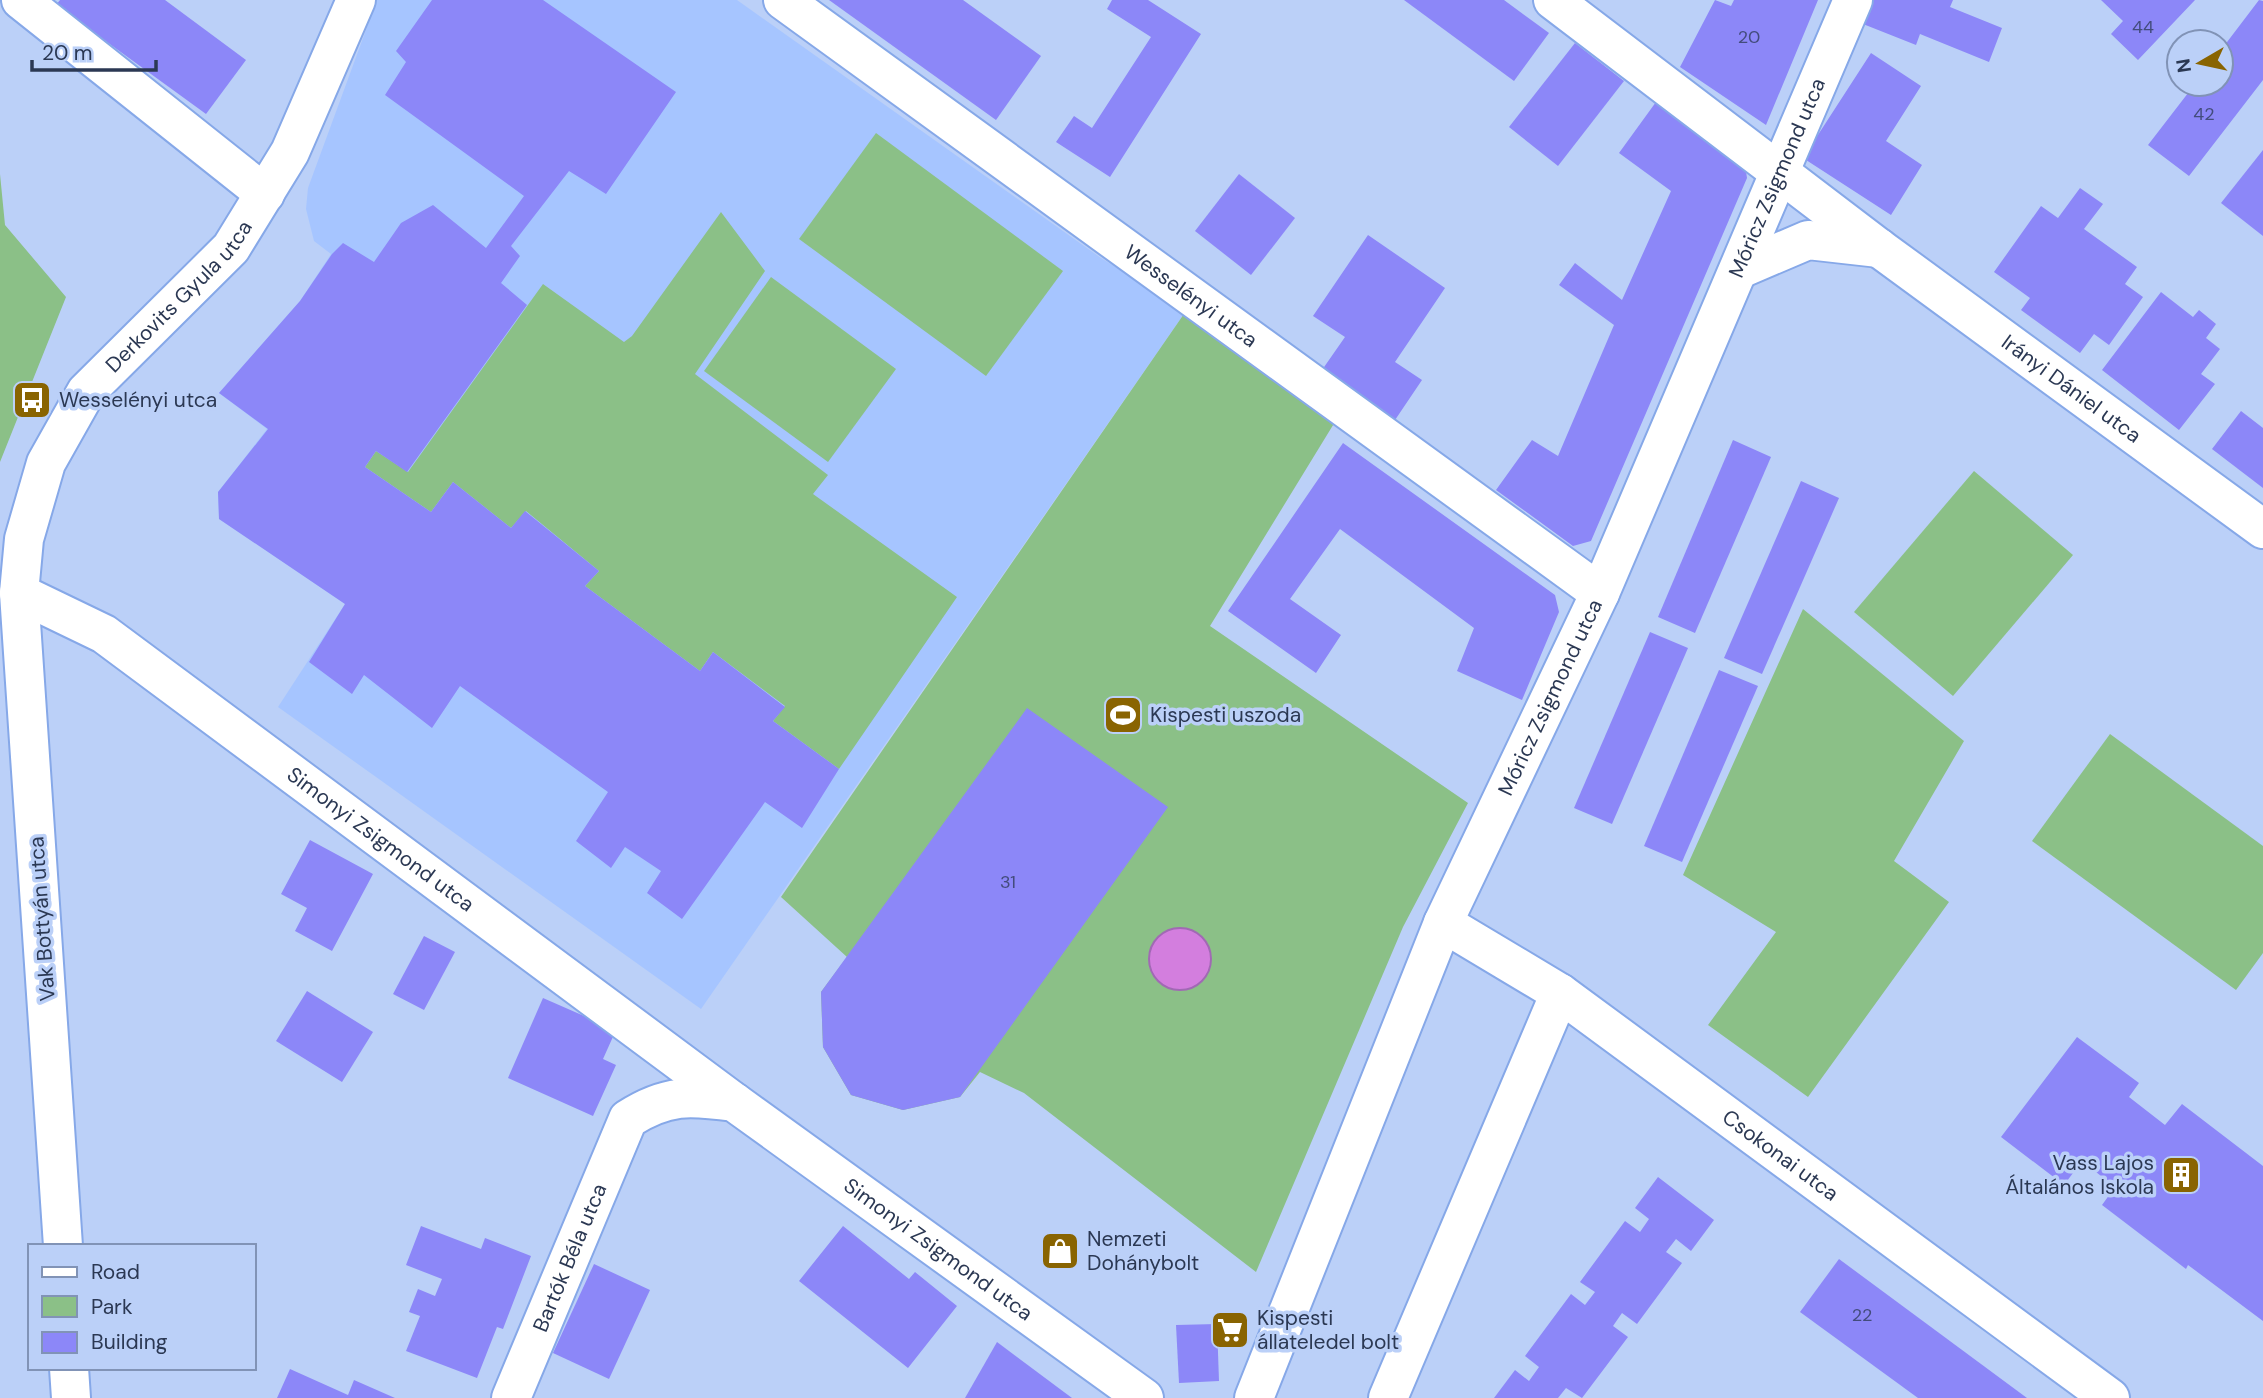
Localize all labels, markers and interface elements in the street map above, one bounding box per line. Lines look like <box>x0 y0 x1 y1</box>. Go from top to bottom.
house number: 44 <box>2132 15 2154 39</box>
house number: 20 <box>1738 25 1760 49</box>
scale bar <box>32 28 156 72</box>
north arrow <box>2165 28 2235 98</box>
text: 20 m <box>42 39 93 67</box>
text: N <box>2170 57 2197 74</box>
street label: Móricz Zsigmond utca <box>1722 74 1832 282</box>
house number: 42 <box>2193 102 2215 126</box>
street label: Derkovits Gyula utca <box>100 215 259 379</box>
street label: Wesselényi utca <box>1119 238 1263 354</box>
street label: Irányi Dániel utca <box>1996 328 2147 449</box>
bus stop icon: Wesselényi utca <box>11 379 53 421</box>
place label: Wesselényi utca <box>59 386 217 414</box>
street label: Móricz Zsigmond utca <box>1492 595 1609 800</box>
sports icon: Kispesti uszoda <box>1102 694 1144 736</box>
place label: Kispesti uszoda <box>1150 701 1301 729</box>
street label: Simonyi Zsigmond utca <box>281 761 480 918</box>
street label: Vak Bottyán utca <box>22 836 62 1002</box>
house number: 31 <box>1000 870 1016 894</box>
street label: Csokonai utca <box>1717 1103 1844 1207</box>
place label: Vass Lajos Általános Iskola <box>2005 1149 2154 1201</box>
building icon: Vass Lajos Általános Iskola <box>2160 1154 2202 1196</box>
street label: Simonyi Zsigmond utca <box>838 1172 1038 1327</box>
street label: Bartók Béla utca <box>526 1179 613 1336</box>
place label: Nemzeti Dohánybolt <box>1087 1225 1199 1277</box>
shop icon: Nemzeti Dohánybolt <box>1039 1230 1081 1272</box>
legend <box>28 1244 256 1370</box>
text: Road <box>91 1258 140 1286</box>
text: Park <box>91 1293 133 1321</box>
house number: 22 <box>1852 1303 1872 1327</box>
place label: Kispesti állateledel bolt <box>1257 1304 1399 1356</box>
supermarket icon: Kispesti állateledel bolt <box>1209 1309 1251 1351</box>
text: Building <box>91 1328 168 1356</box>

